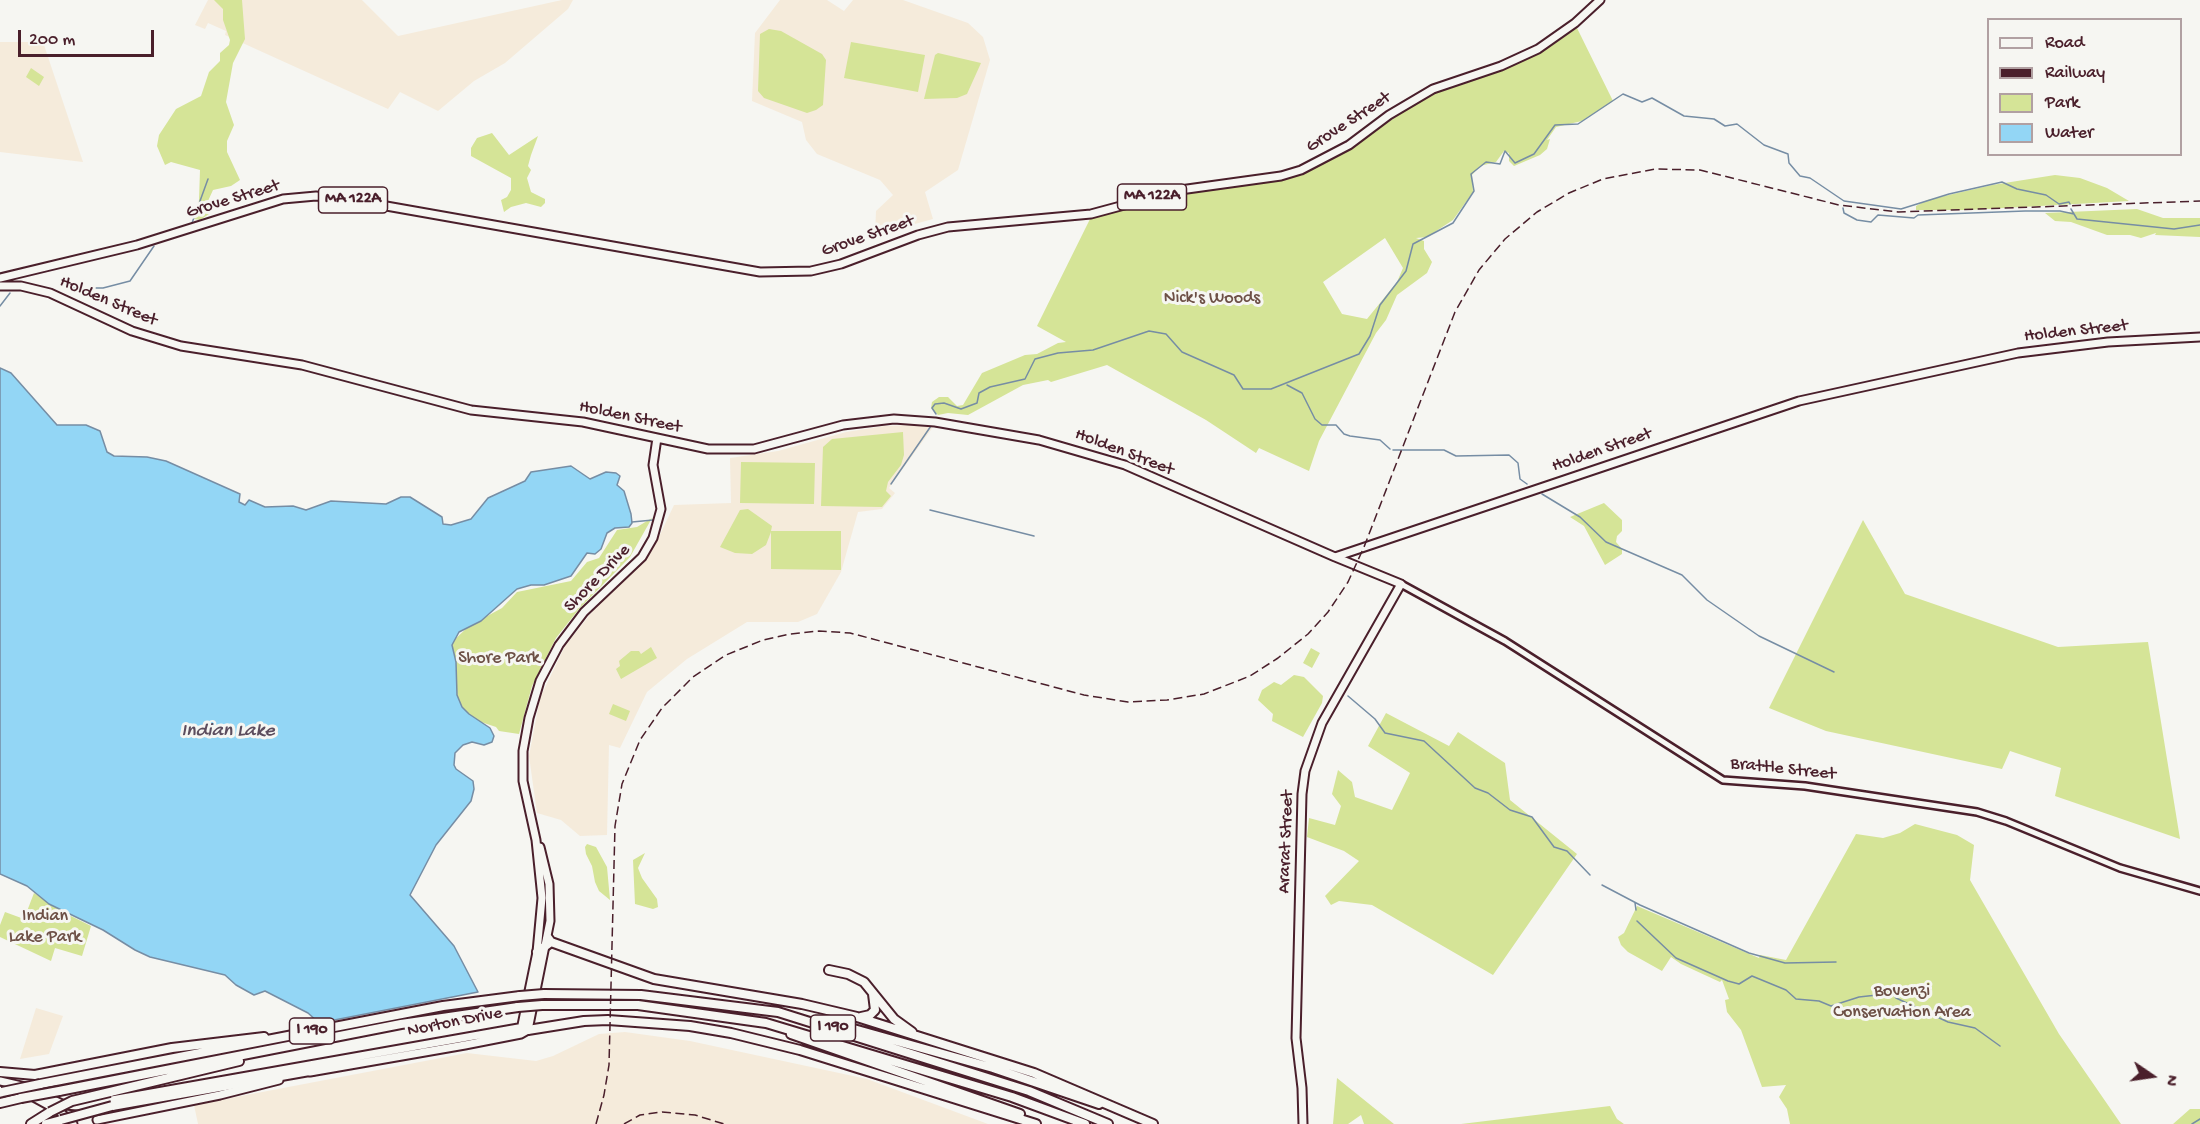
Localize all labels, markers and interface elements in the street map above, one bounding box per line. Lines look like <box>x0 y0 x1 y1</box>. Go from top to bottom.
scale bar <box>21 18 158 56</box>
legend <box>1987 18 2182 156</box>
text: 200 m <box>29 30 75 51</box>
text: Road <box>2045 33 2084 54</box>
text: Railway <box>2045 63 2105 84</box>
street label: Grove Street <box>1303 88 1395 158</box>
text: Park <box>2045 93 2079 114</box>
text: Water <box>2045 123 2093 144</box>
street label: Grove Street <box>184 176 282 224</box>
road number: MA 122A <box>1118 184 1186 210</box>
road number: MA 122A <box>318 187 388 213</box>
street label: Grove Street <box>819 211 917 263</box>
street label: Holden Street <box>56 272 160 332</box>
park label: Nick's Woods <box>1164 288 1260 310</box>
street label: Holden Street <box>2023 316 2129 348</box>
street label: Holden Street <box>577 397 683 439</box>
street label: Holden Street <box>1071 424 1177 482</box>
street label: Holden Street <box>1549 424 1655 478</box>
street label: Shore Drive <box>560 540 636 618</box>
park label: Shore Park <box>458 648 540 670</box>
water label: Indian Lake <box>181 720 275 744</box>
street label: Brattle Street <box>1729 754 1837 786</box>
street label: Ararat Street <box>1274 790 1300 894</box>
park label: Indian Lake Park <box>9 906 81 948</box>
park label: Bovenzi Conservation Area <box>1833 981 1971 1024</box>
street label: Norton Drive <box>406 1003 504 1043</box>
road number: I 190 <box>810 1015 856 1041</box>
road number: I 190 <box>290 1018 334 1044</box>
north arrow <box>2122 1046 2182 1106</box>
text: N <box>2160 1073 2180 1087</box>

